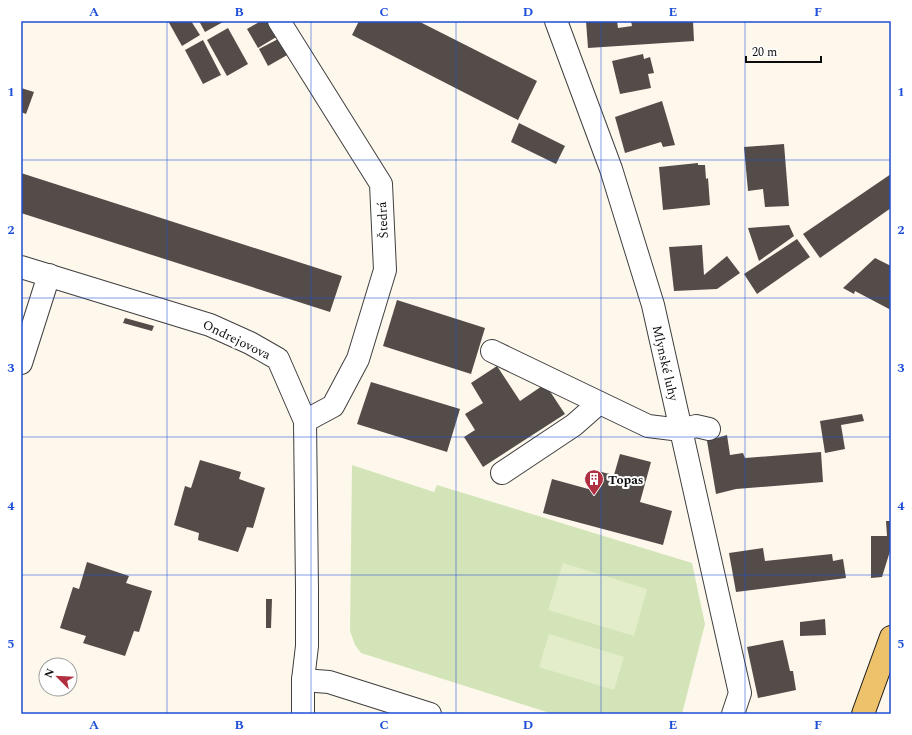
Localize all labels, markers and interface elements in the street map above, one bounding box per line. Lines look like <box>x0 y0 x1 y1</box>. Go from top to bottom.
text: A <box>89 2 99 22</box>
text: B <box>234 2 244 22</box>
text: C <box>379 2 389 22</box>
text: D <box>523 2 533 22</box>
text: E <box>669 2 678 22</box>
text: F <box>814 2 822 22</box>
scale bar <box>746 38 821 64</box>
text: 20 m <box>752 43 777 62</box>
text: 1 <box>7 82 15 102</box>
text: 1 <box>897 82 905 102</box>
street label: Štedrá <box>372 200 394 239</box>
text: 2 <box>7 220 15 240</box>
text: 2 <box>897 220 905 240</box>
street label: Ondrejovova <box>199 315 275 365</box>
street label: Mlynské luhy <box>647 323 684 404</box>
text: 3 <box>7 358 15 378</box>
text: 3 <box>897 358 905 378</box>
building icon: Topas <box>583 468 605 496</box>
place label: Topas <box>608 470 644 490</box>
text: 4 <box>7 496 15 516</box>
text: 4 <box>897 496 905 516</box>
text: 5 <box>7 634 15 654</box>
text: 5 <box>897 634 905 654</box>
north arrow <box>38 657 78 697</box>
text: N <box>40 666 59 681</box>
text: A <box>89 715 99 735</box>
text: B <box>234 715 244 735</box>
text: C <box>379 715 389 735</box>
text: D <box>523 715 533 735</box>
text: E <box>669 715 678 735</box>
text: F <box>814 715 822 735</box>

